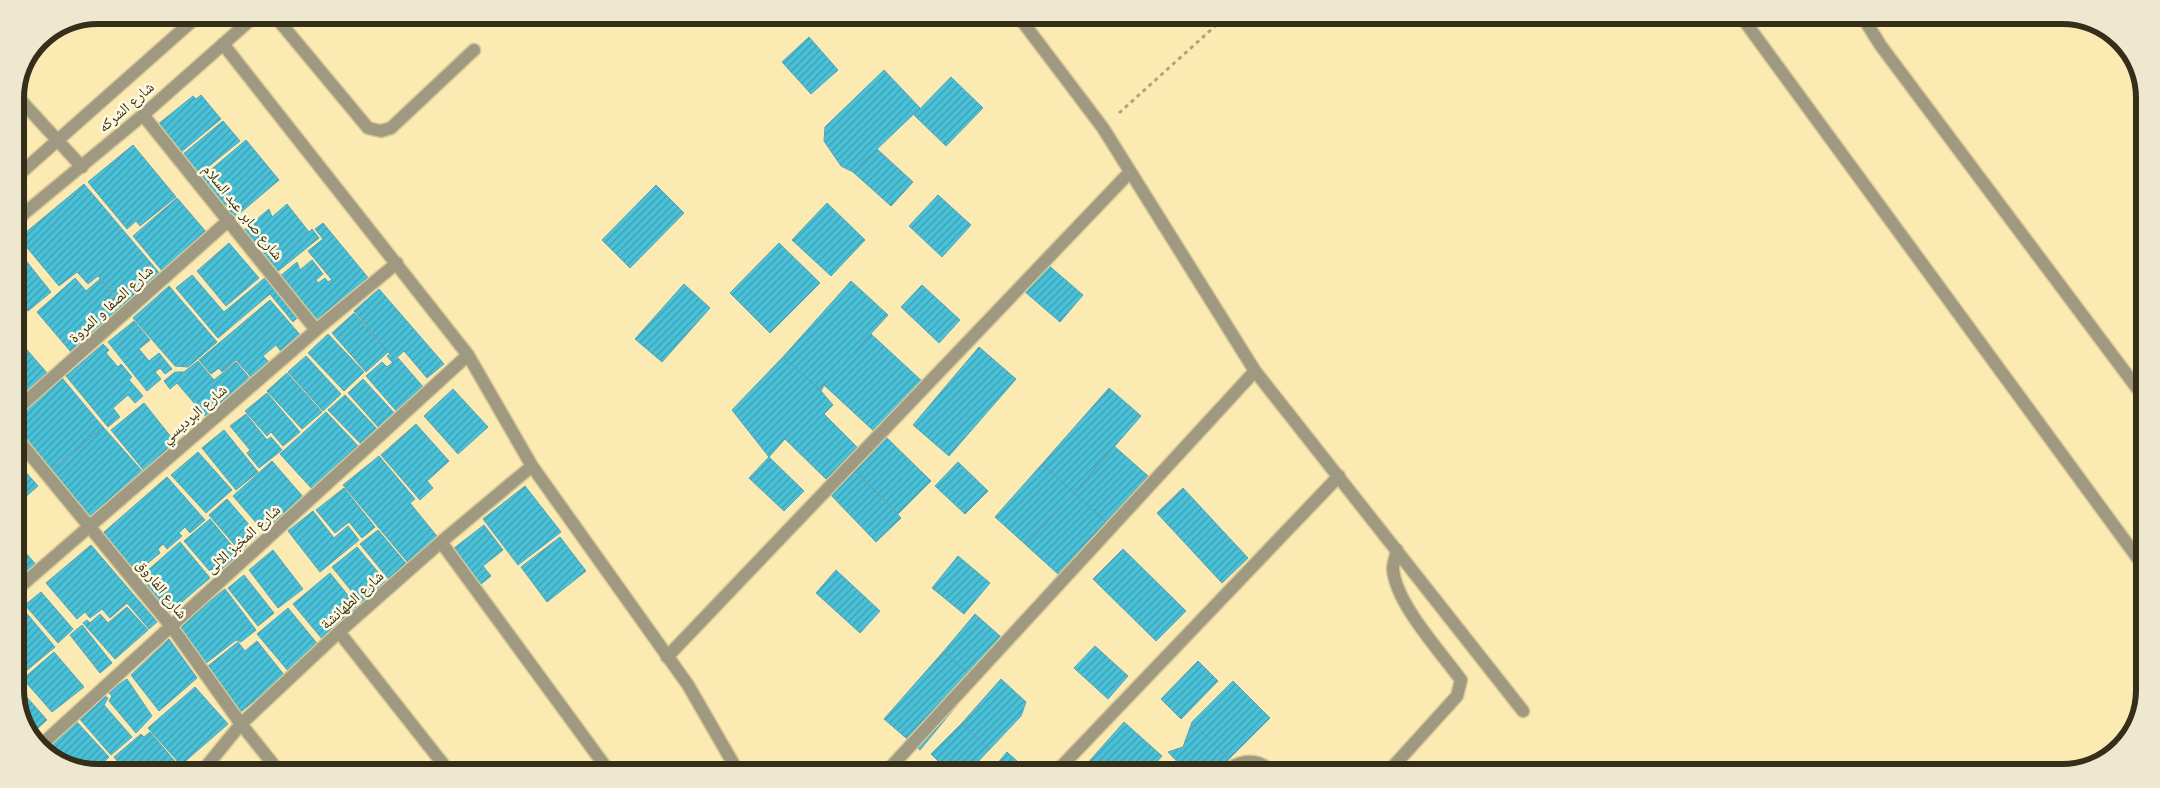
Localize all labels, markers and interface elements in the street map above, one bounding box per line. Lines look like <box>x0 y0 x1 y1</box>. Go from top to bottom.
street label: شارع الشركه <box>94 78 158 137</box>
street label: شارع صابر عبد السلام <box>198 161 287 264</box>
street label: شارع الصفا و المروة <box>65 261 157 347</box>
street label: شارع البرديسي <box>158 381 232 449</box>
street label: شارع المخبز الالى <box>202 501 285 578</box>
street label: شارع الفاروق <box>132 556 191 623</box>
street label: شارع الطهانشة <box>317 567 388 634</box>

